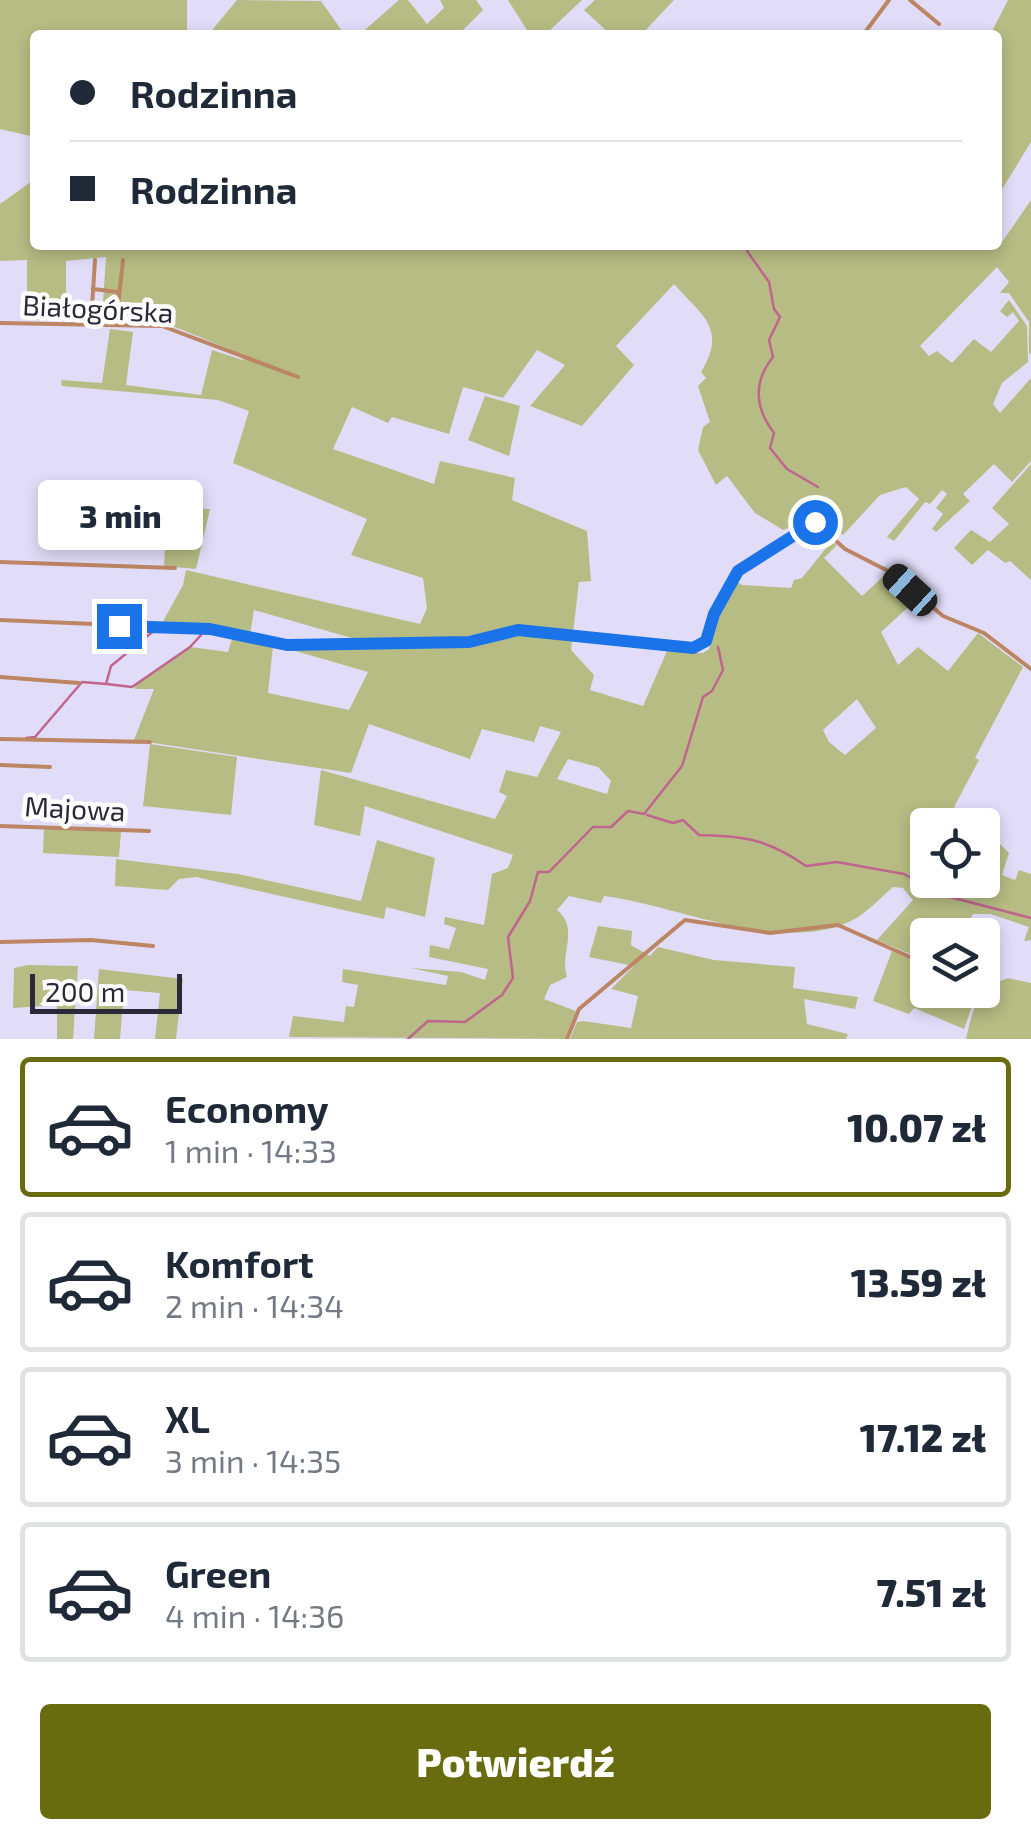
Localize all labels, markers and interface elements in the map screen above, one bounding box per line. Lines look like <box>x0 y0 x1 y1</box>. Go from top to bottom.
text: Rodzinna <box>130 70 297 116</box>
text: Rodzinna <box>130 166 297 212</box>
street label: Białogórska <box>22 287 174 329</box>
callout: 3 min <box>36 481 202 551</box>
text: 3 min <box>79 496 162 534</box>
route start <box>793 500 838 545</box>
car <box>878 559 942 621</box>
route end <box>97 604 142 649</box>
street label: Majowa <box>24 788 126 828</box>
map controls <box>910 808 1000 1008</box>
button: locate <box>910 808 1000 898</box>
button: layers <box>910 918 1000 1008</box>
scale bar <box>30 969 182 1014</box>
text: 200 m <box>45 974 125 1008</box>
icon: car <box>45 1082 135 1172</box>
text: Economy <box>165 1085 329 1131</box>
text: 10.07 zł <box>847 1104 986 1150</box>
text: 1 min · 14:33 <box>165 1131 337 1169</box>
icon: car <box>45 1237 135 1327</box>
text: Komfort <box>165 1240 314 1286</box>
text: 13.59 zł <box>851 1259 986 1305</box>
text: 2 min · 14:34 <box>165 1286 344 1324</box>
icon: car <box>45 1392 135 1482</box>
text: XL <box>165 1395 210 1441</box>
text: 17.12 zł <box>860 1414 986 1460</box>
text: 3 min · 14:35 <box>165 1441 341 1479</box>
icon: car <box>45 1547 135 1637</box>
text: Green <box>165 1550 271 1596</box>
text: 7.51 zł <box>876 1569 986 1615</box>
text: 4 min · 14:36 <box>165 1596 344 1634</box>
button: Potwierdź <box>40 1704 991 1819</box>

